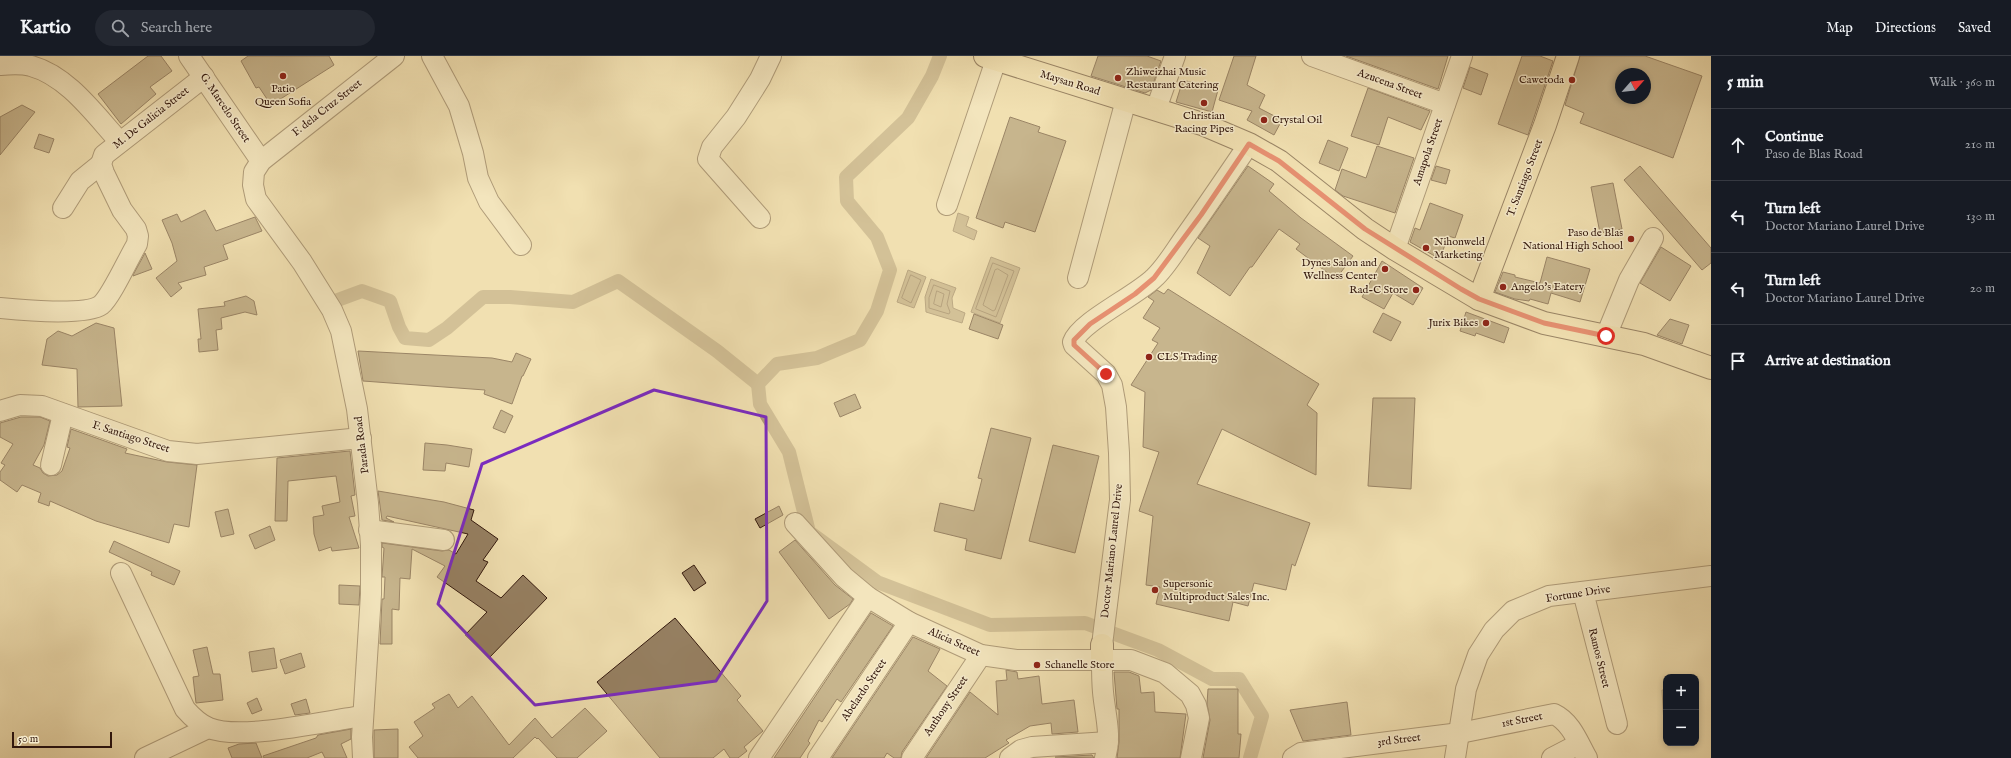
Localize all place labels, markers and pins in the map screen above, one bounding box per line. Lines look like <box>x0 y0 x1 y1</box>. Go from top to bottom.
place label: Zhiweizhai Music Restaurant Catering <box>1126 65 1220 92</box>
marker: Patio Queen Sofia <box>278 71 288 81</box>
marker: Zhiweizhai Music Restaurant Catering <box>1113 73 1123 83</box>
place label: Cawetoda <box>1519 73 1564 87</box>
marker: Cawetoda <box>1567 75 1577 85</box>
place label: Patio Queen Sofia <box>255 82 311 109</box>
marker: Christian Racing Pipes <box>1199 98 1209 108</box>
place label: Christian Racing Pipes <box>1174 109 1234 136</box>
place label: Crystal Oil <box>1272 113 1322 127</box>
marker: Crystal Oil <box>1259 115 1269 125</box>
place label: Paso de Blas National High School <box>1523 226 1623 253</box>
marker: Paso de Blas National High School <box>1626 234 1636 244</box>
place label: Nihonweld Marketing <box>1434 235 1485 262</box>
marker: Nihonweld Marketing <box>1421 243 1431 253</box>
place label: Dynes Salon and Wellness Center <box>1302 256 1377 283</box>
marker: Dynes Salon and Wellness Center <box>1380 264 1390 274</box>
place label: Angelo's Eatery <box>1510 280 1585 294</box>
marker: Angelo's Eatery <box>1498 282 1508 292</box>
place label: Rad-C Store <box>1349 283 1408 297</box>
marker: Rad-C Store <box>1411 285 1421 295</box>
place label: Jurix Bikes <box>1426 316 1478 330</box>
marker: Jurix Bikes <box>1481 318 1491 328</box>
place label: CLS Trading <box>1157 350 1218 364</box>
marker: CLS Trading <box>1144 352 1154 362</box>
place label: Supersonic Multiproduct Sales Inc. <box>1163 577 1269 604</box>
marker: Supersonic Multiproduct Sales Inc. <box>1150 585 1160 595</box>
place label: Schanelle Store <box>1045 658 1115 672</box>
marker: Schanelle Store <box>1032 660 1042 670</box>

